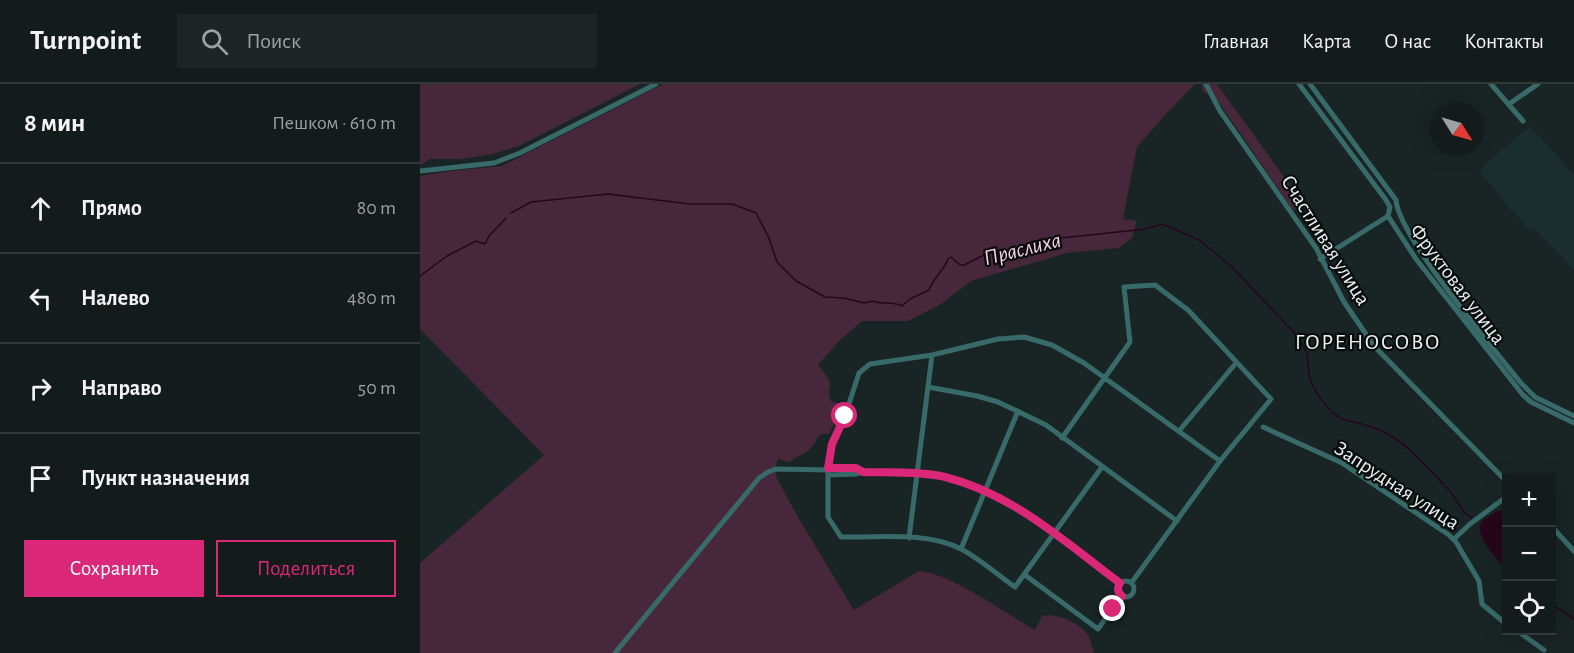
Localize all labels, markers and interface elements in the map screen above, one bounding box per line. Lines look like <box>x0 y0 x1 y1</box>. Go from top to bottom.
search box <box>177 14 597 68</box>
icon: search <box>198 25 231 58</box>
text: Turnpoint <box>30 27 141 55</box>
text: Поиск <box>246 30 301 52</box>
text: Главная <box>1203 31 1269 52</box>
text: Карта <box>1302 31 1351 52</box>
text: О нас <box>1384 31 1431 52</box>
text: Контакты <box>1464 31 1544 52</box>
north arrow <box>1430 102 1484 156</box>
text: 8 мин <box>24 110 85 136</box>
text: Пешком · 610 m <box>272 113 396 133</box>
street label: Счастливая улица <box>1277 171 1374 309</box>
icon: ahead <box>24 192 57 225</box>
text: Прямо <box>81 197 142 219</box>
text: 80 m <box>357 198 396 218</box>
street label: Фруктовая улица <box>1406 220 1510 349</box>
water label: Праслиха <box>981 229 1063 270</box>
icon: left <box>24 282 57 315</box>
text: Налево <box>81 287 150 309</box>
text: 480 m <box>347 288 396 308</box>
district label: ГОРЕНОСОВО <box>1295 331 1441 353</box>
icon: right <box>24 372 57 405</box>
text: Направо <box>81 377 162 399</box>
text: 50 m <box>358 378 396 398</box>
route start <box>831 402 857 428</box>
street label: Запрудная улица <box>1331 437 1463 534</box>
icon: arrive <box>24 462 57 495</box>
text: Пункт назначения <box>81 467 250 489</box>
map controls <box>1502 473 1556 635</box>
button: + <box>1502 473 1556 527</box>
button: − <box>1502 527 1556 581</box>
button: Сохранить <box>24 540 204 597</box>
button: Поделиться <box>216 540 396 597</box>
button: locate <box>1502 581 1556 635</box>
route end <box>1099 595 1125 621</box>

